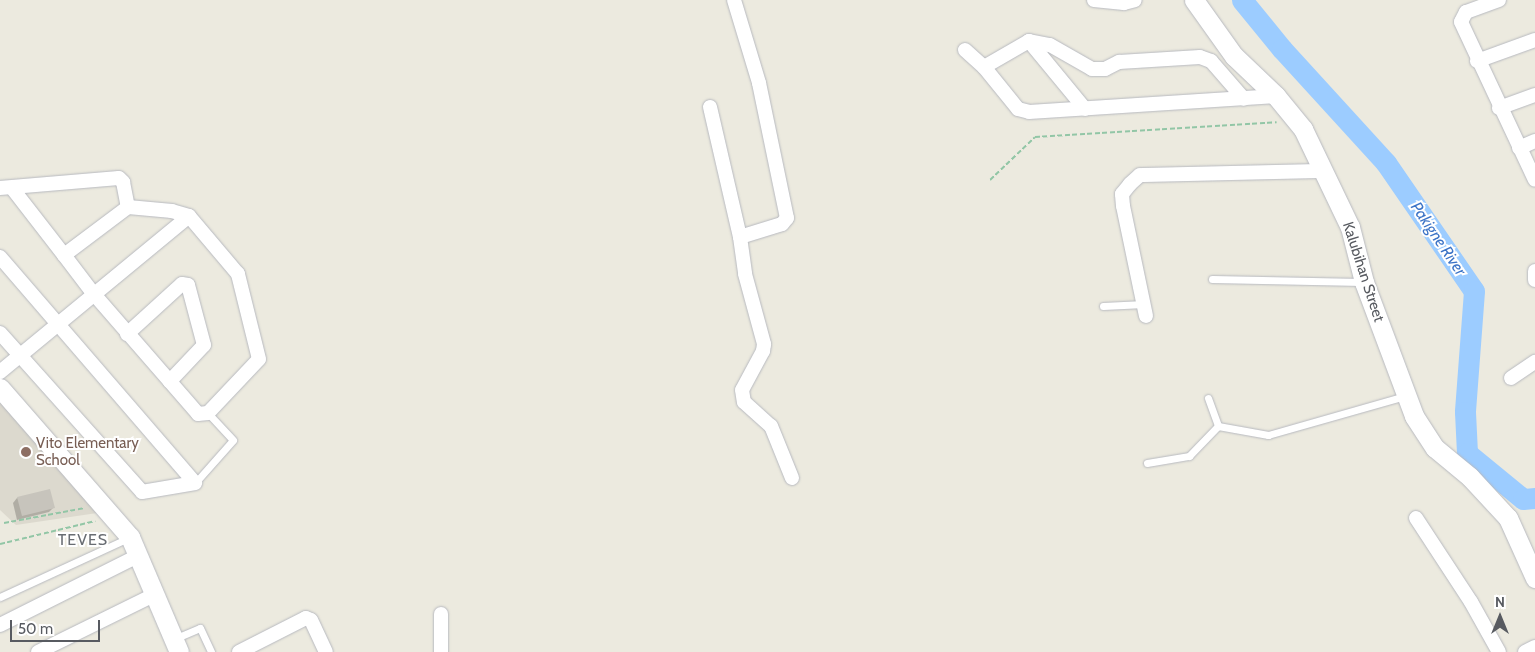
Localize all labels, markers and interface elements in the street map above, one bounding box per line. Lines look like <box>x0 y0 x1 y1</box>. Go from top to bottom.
water label: Pakigne River <box>1406 198 1470 280</box>
street label: Kalubihan Street <box>1338 220 1388 324</box>
place label: Vito Elementary School <box>36 434 139 469</box>
marker: Vito Elementary School <box>20 446 32 458</box>
district label: TEVES <box>57 530 109 550</box>
north arrow <box>1475 592 1525 642</box>
text: N <box>1495 593 1505 611</box>
scale bar <box>12 610 102 642</box>
text: 50 m <box>18 620 53 638</box>

